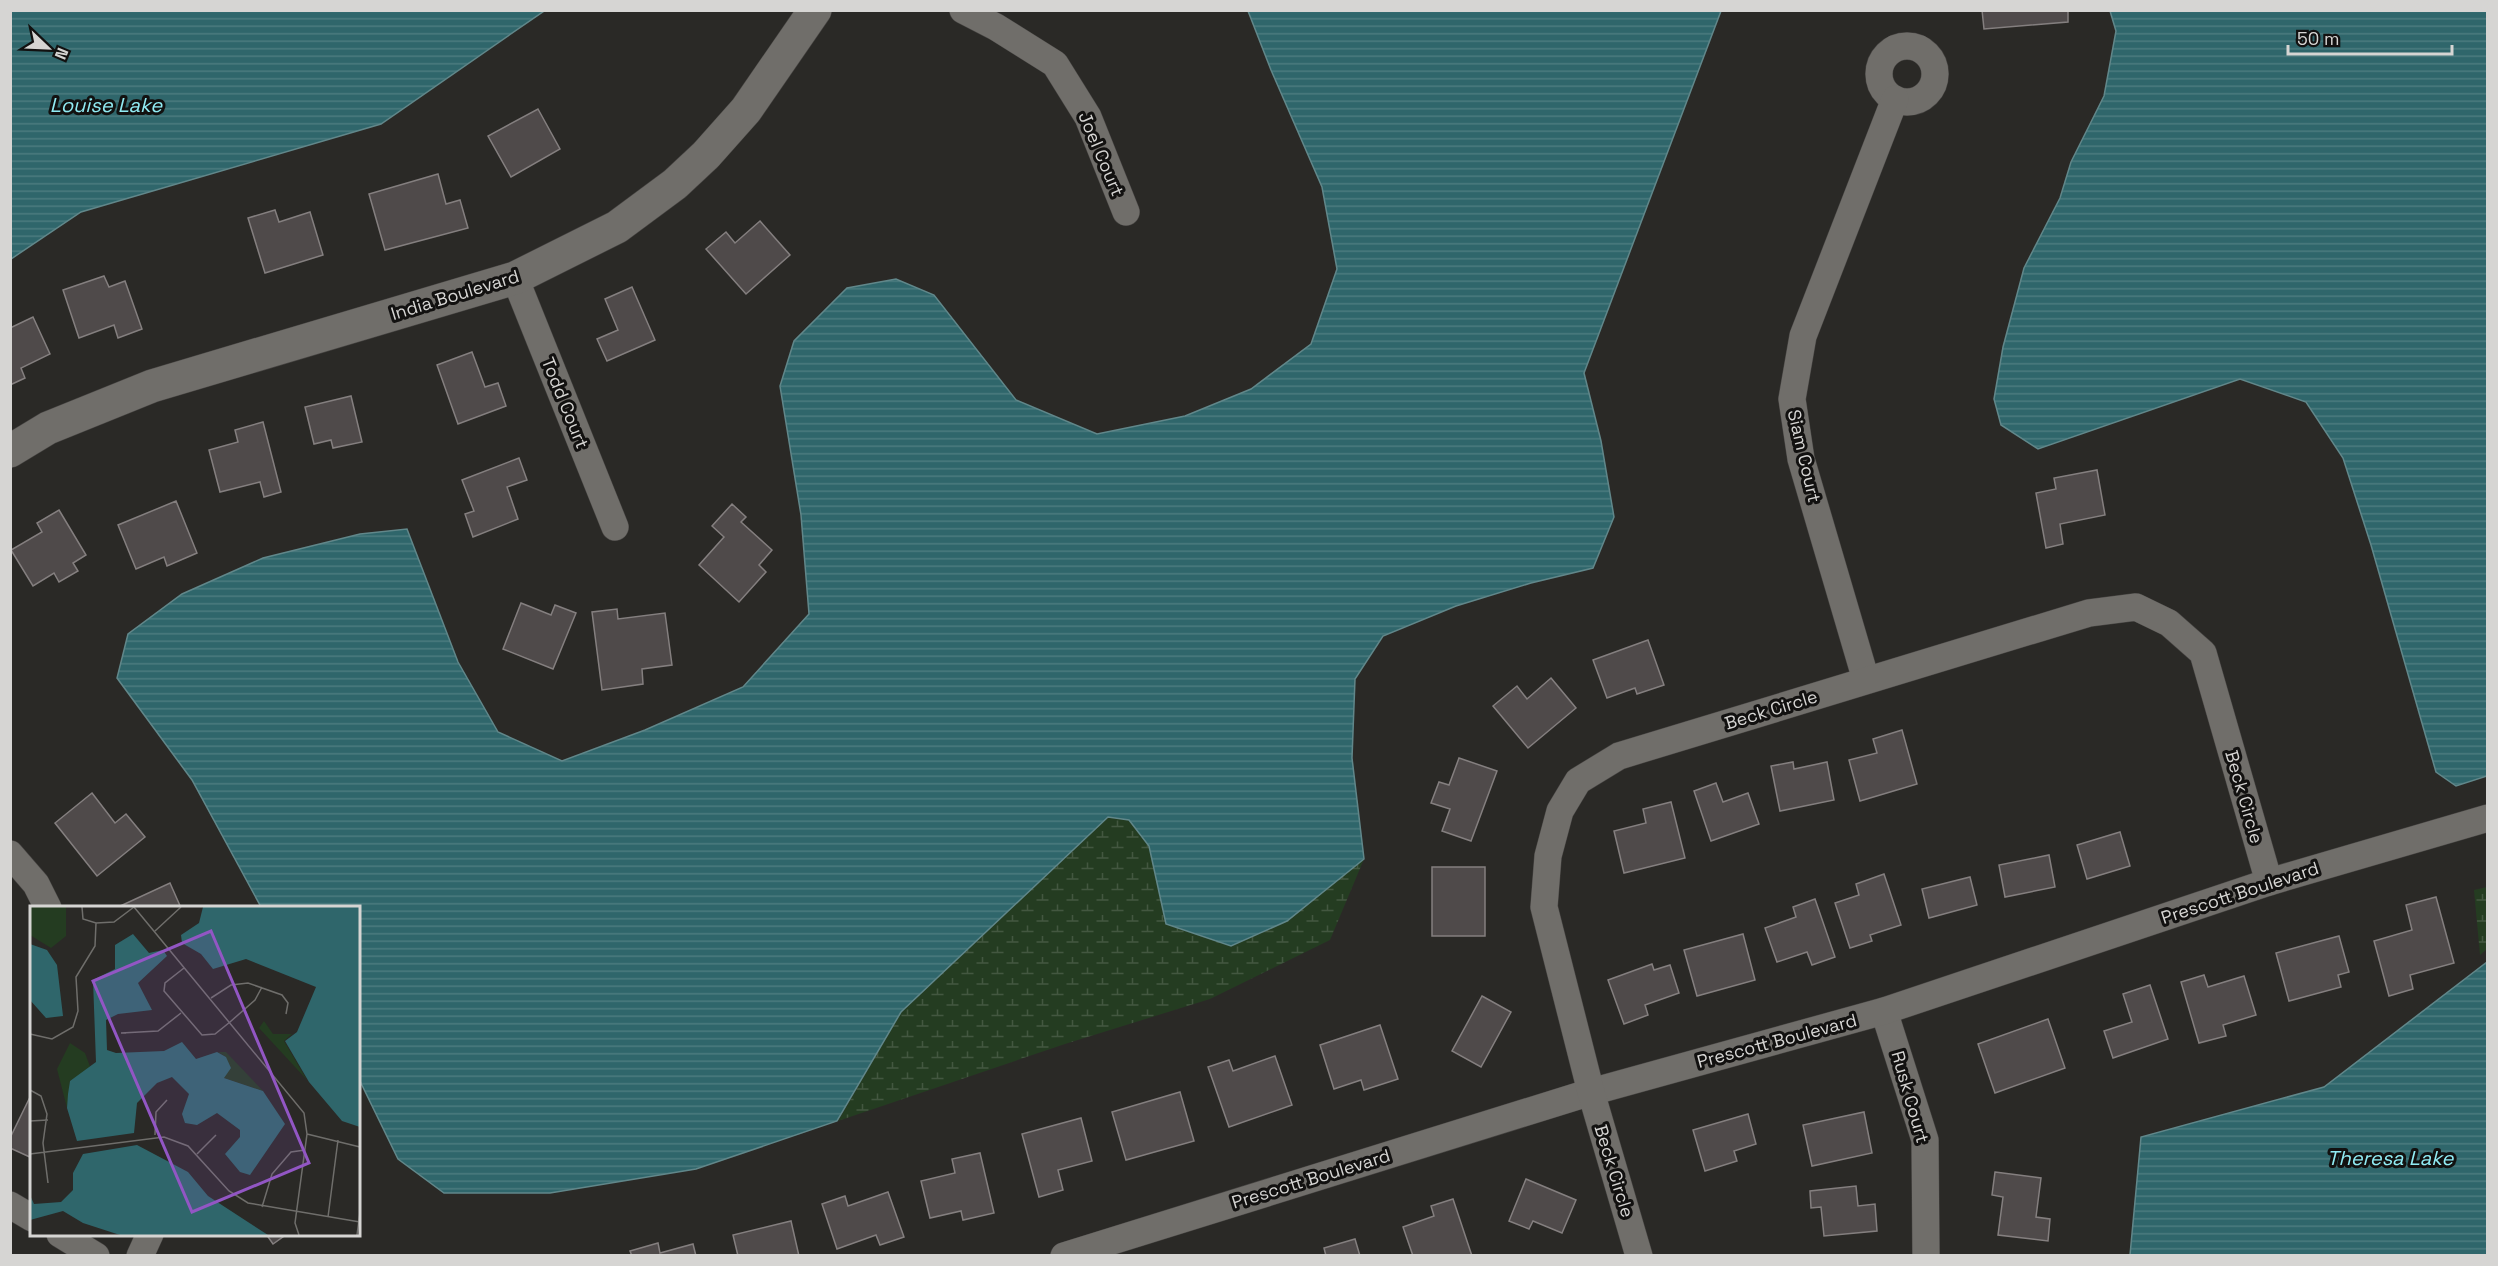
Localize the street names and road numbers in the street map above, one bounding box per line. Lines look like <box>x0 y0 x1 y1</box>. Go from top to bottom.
street label: Joel Court <box>1073 108 1130 200</box>
street label: India Boulevard <box>388 264 522 325</box>
street label: Todd Court <box>537 354 594 452</box>
street label: Siam Court <box>1783 407 1826 505</box>
street label: Beck Circle <box>1722 685 1820 735</box>
street label: Beck Circle <box>2220 748 2269 846</box>
street label: Prescott Boulevard <box>2158 856 2322 929</box>
street label: Prescott Boulevard <box>1694 1008 1859 1073</box>
street label: Rusk Court <box>1886 1048 1935 1146</box>
street label: Beck Circle <box>1589 1122 1639 1220</box>
street label: Prescott Boulevard <box>1229 1143 1393 1214</box>

